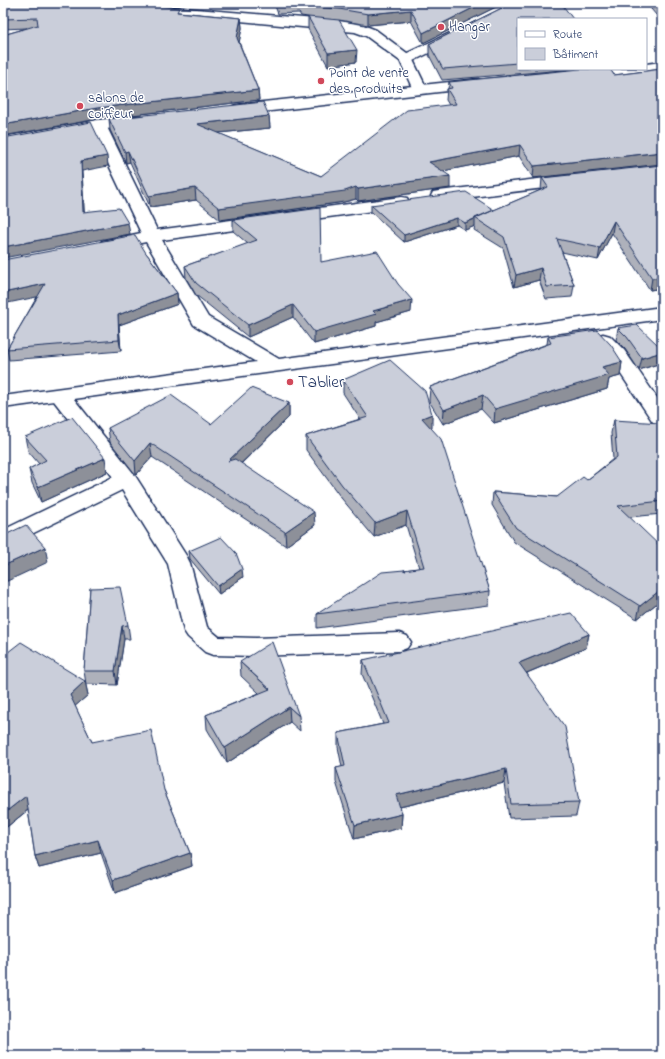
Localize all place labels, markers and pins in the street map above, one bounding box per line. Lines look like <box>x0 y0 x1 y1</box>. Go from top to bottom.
place label: Hangar <box>449 17 490 39</box>
marker: Hangar <box>436 22 446 32</box>
place label: Point de vente des produits <box>329 63 410 100</box>
marker: Point de vente des produits <box>316 76 326 86</box>
place label: salons de coiffeur <box>88 88 145 125</box>
marker: salons de coiffeur <box>75 101 85 111</box>
place label: Tablier <box>298 370 345 395</box>
marker: Tablier <box>285 377 295 387</box>

